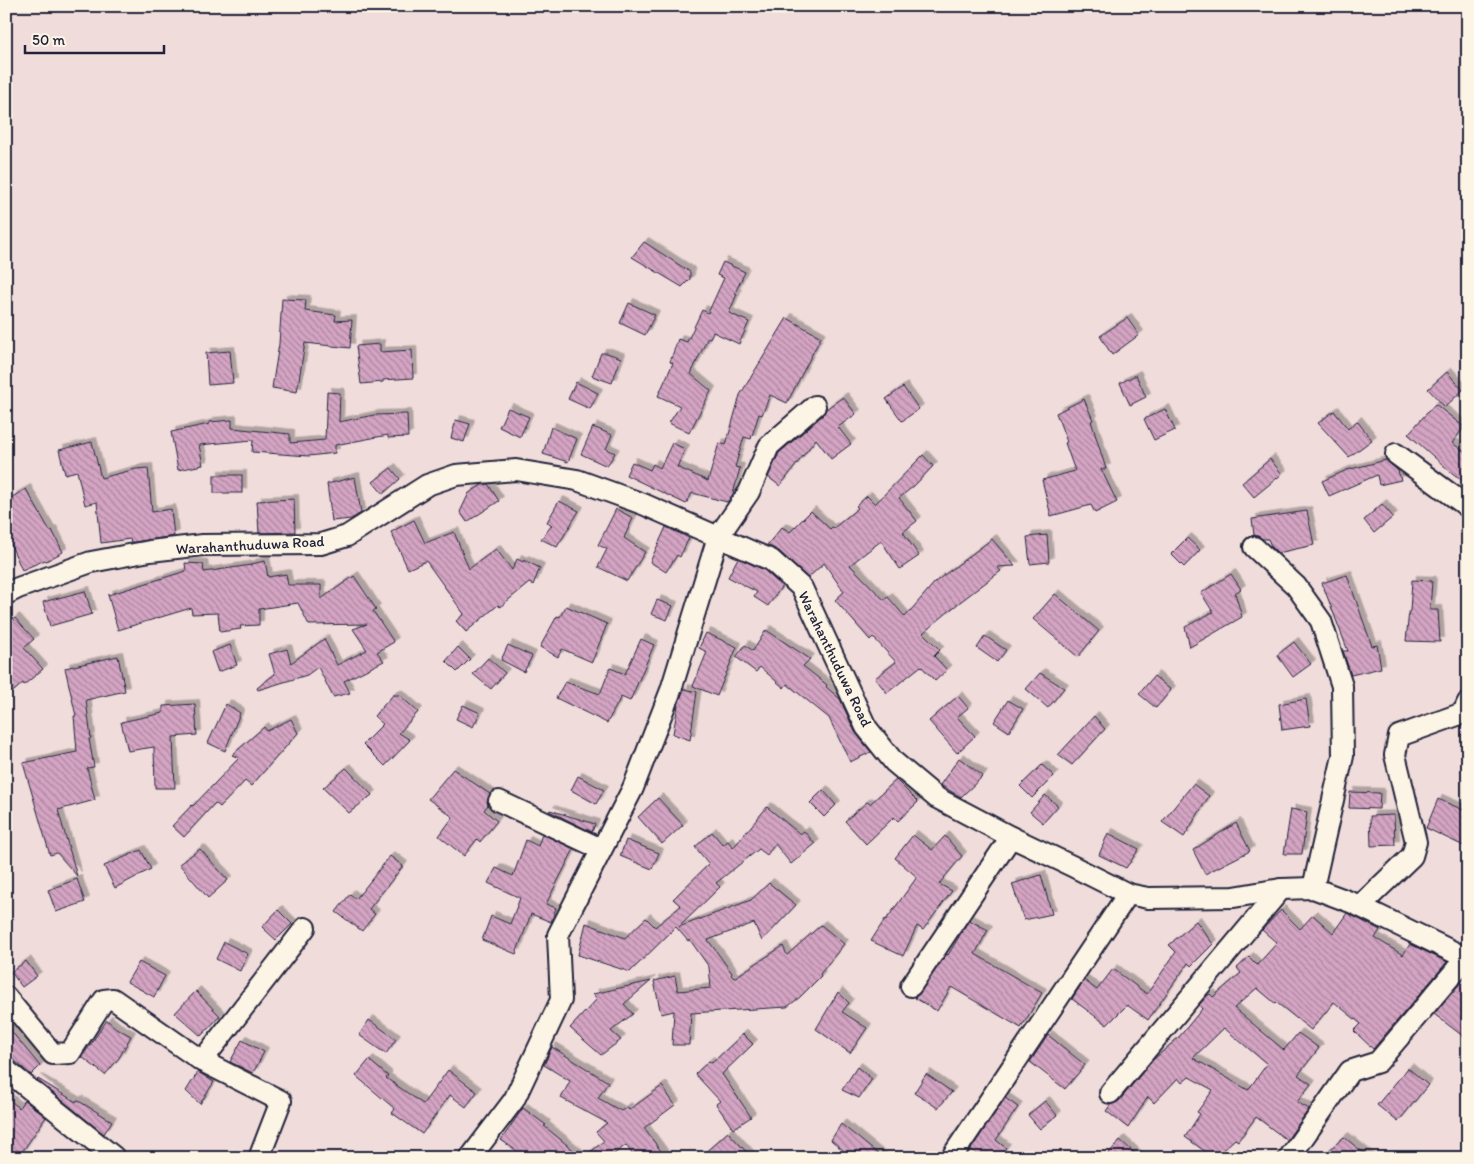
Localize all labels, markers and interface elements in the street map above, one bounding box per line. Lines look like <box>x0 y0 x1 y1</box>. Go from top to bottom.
scale bar <box>25 22 164 54</box>
text: 50 m <box>32 31 65 49</box>
street label: Warahanthuduwa Road <box>175 532 325 558</box>
street label: Warahanthuduwa Road <box>794 588 876 730</box>

